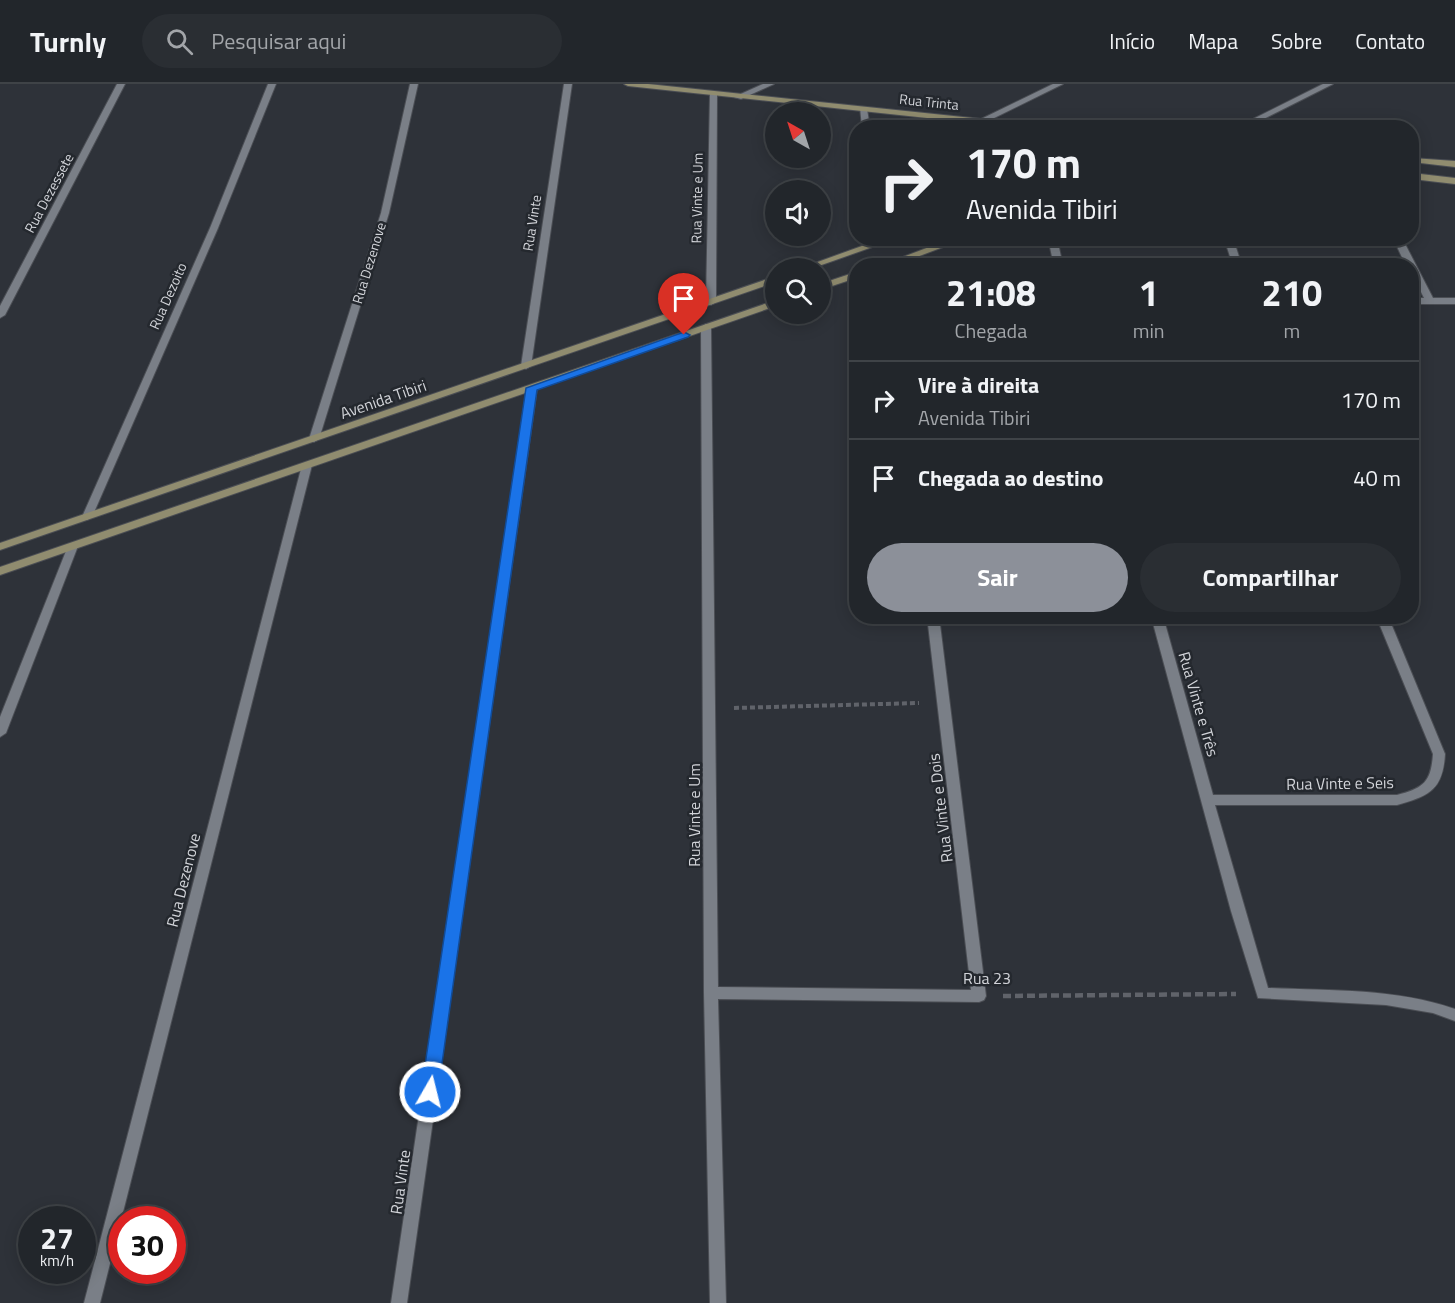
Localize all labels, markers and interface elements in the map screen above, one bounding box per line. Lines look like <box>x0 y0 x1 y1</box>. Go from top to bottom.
search box <box>142 14 562 68</box>
text: Turnly <box>30 20 106 63</box>
text: Pesquisar aqui <box>211 24 346 58</box>
icon: search <box>163 25 196 58</box>
text: Início <box>1109 25 1155 57</box>
text: Mapa <box>1188 25 1238 57</box>
text: Sobre <box>1271 25 1322 57</box>
text: Contato <box>1355 25 1425 57</box>
street label: Rua Trinta <box>898 88 960 115</box>
north arrow <box>765 102 831 168</box>
map controls <box>765 102 831 324</box>
text: 170 m <box>966 130 1081 194</box>
icon: right <box>867 144 945 222</box>
street label: Rua Dezessete <box>19 149 78 236</box>
street label: Rua Vinte e Um <box>685 152 708 244</box>
button: sound <box>765 180 831 246</box>
text: Avenida Tibiri <box>966 188 1118 229</box>
street label: Rua Vinte <box>517 193 546 253</box>
street label: Rua Dezenove <box>346 220 391 306</box>
button: search <box>765 258 831 324</box>
street label: Rua Dezoito <box>143 259 192 333</box>
text: 21:08 <box>946 265 1036 320</box>
text: 1 <box>1139 265 1159 320</box>
text: 210 <box>1262 265 1322 320</box>
pin <box>658 273 709 335</box>
icon: arrive <box>667 282 700 315</box>
text: Chegada <box>955 315 1027 346</box>
text: min <box>1133 315 1165 346</box>
text: m <box>1283 315 1300 346</box>
text: Vire à direita <box>918 368 1039 402</box>
street label: Avenida Tibiri <box>337 373 429 425</box>
text: 170 m <box>1341 383 1401 417</box>
icon: right <box>867 384 900 417</box>
text: Avenida Tibiri <box>918 402 1030 433</box>
text: Chegada ao destino <box>918 461 1104 495</box>
text: 40 m <box>1353 461 1401 495</box>
icon: arrive <box>867 462 900 495</box>
button: Sair <box>867 543 1128 612</box>
button: Compartilhar <box>1140 543 1401 612</box>
street label: Rua Vinte e Três <box>1173 649 1225 759</box>
street label: Rua Vinte e Dois <box>921 752 959 864</box>
street label: Rua Vinte e Um <box>682 763 706 867</box>
street label: Rua Vinte e Seis <box>1286 770 1394 796</box>
street label: Rua Dezenove <box>160 830 206 930</box>
street label: Rua 23 <box>963 966 1011 990</box>
position arrow <box>398 1060 462 1124</box>
street label: Rua Vinte <box>384 1148 416 1216</box>
speed limit sign: 30 <box>108 1206 186 1284</box>
text: 27 <box>40 1215 74 1261</box>
text: km/h <box>40 1249 74 1272</box>

